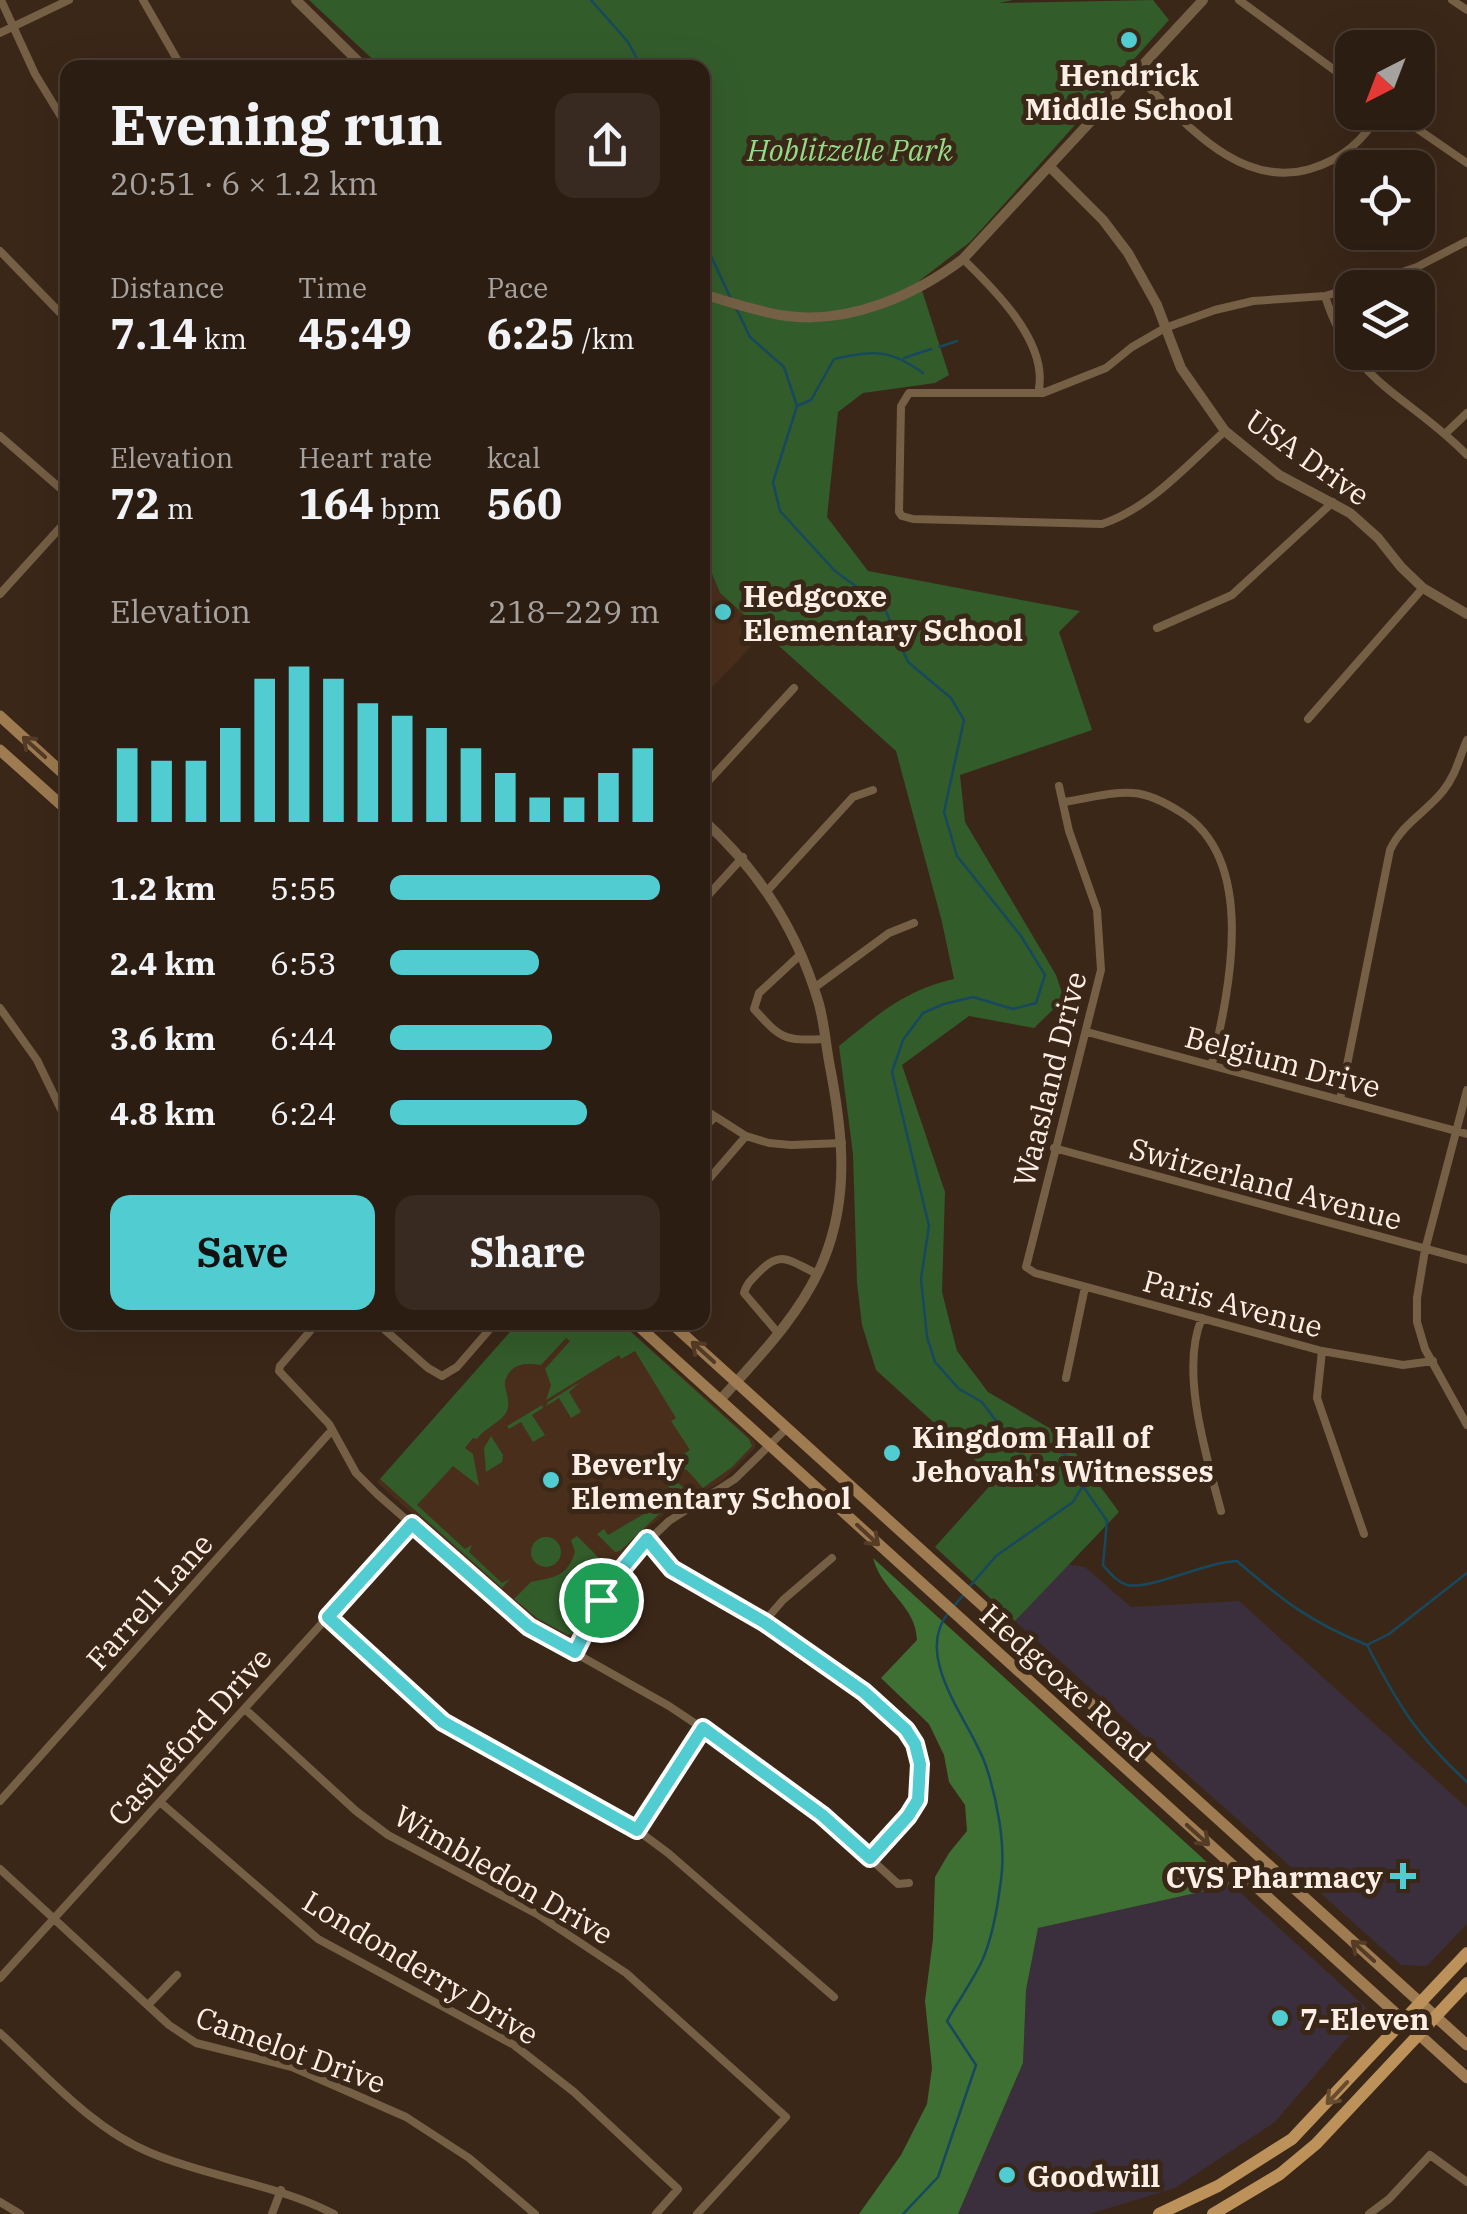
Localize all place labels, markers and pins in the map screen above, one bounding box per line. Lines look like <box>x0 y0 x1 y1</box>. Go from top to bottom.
marker: Hendrick Middle School <box>1118 29 1140 51</box>
place label: Hendrick Middle School <box>1025 55 1233 128</box>
place label: Hedgcoxe Elementary School <box>743 576 1023 649</box>
marker: Hedgcoxe Elementary School <box>712 601 734 623</box>
place label: Kingdom Hall of Jehovah's Witnesses <box>912 1417 1214 1490</box>
marker: Kingdom Hall of Jehovah's Witnesses <box>881 1442 903 1464</box>
place label: Beverly Elementary School <box>571 1444 851 1517</box>
marker: Beverly Elementary School <box>540 1469 562 1491</box>
pin <box>559 1558 644 1643</box>
place label: CVS Pharmacy <box>1165 1857 1383 1896</box>
marker: CVS Pharmacy <box>1392 1865 1414 1887</box>
place label: 7-Eleven <box>1300 1999 1430 2038</box>
marker: 7-Eleven <box>1269 2007 1291 2029</box>
place label: Goodwill <box>1027 2156 1160 2195</box>
marker: Goodwill <box>996 2164 1018 2186</box>

